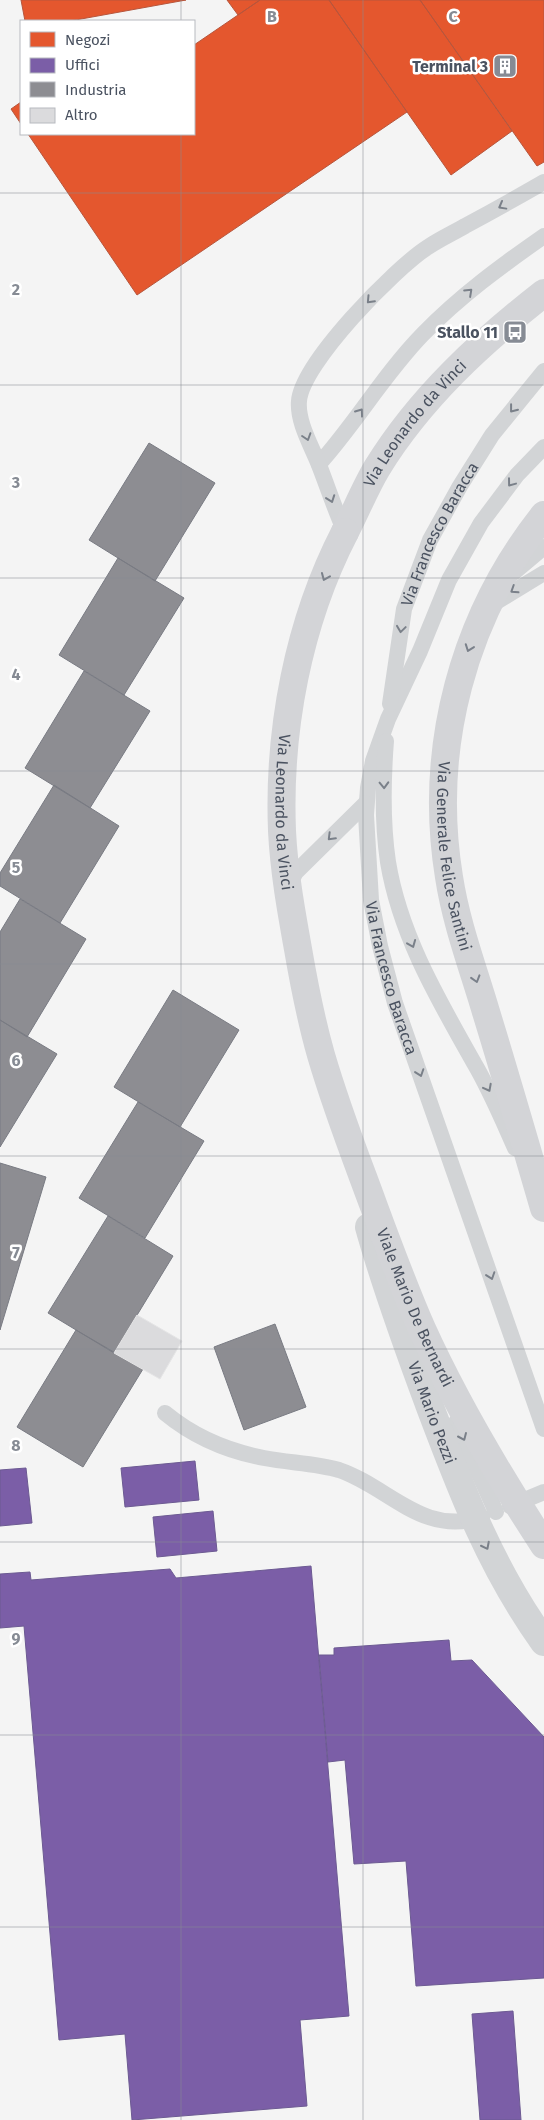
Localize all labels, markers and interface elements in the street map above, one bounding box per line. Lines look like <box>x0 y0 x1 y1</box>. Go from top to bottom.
text: B <box>267 7 277 26</box>
text: C <box>448 7 458 26</box>
legend <box>20 20 195 135</box>
text: Negozi <box>65 31 110 49</box>
building icon: Terminal 3 <box>492 53 518 79</box>
text: Uffici <box>65 56 100 74</box>
place label: Terminal 3 <box>412 57 488 76</box>
text: Industria <box>65 81 127 99</box>
text: Altro <box>65 106 98 124</box>
one-way arrow <box>498 200 507 210</box>
text: 2 <box>12 280 20 299</box>
one-way arrow <box>463 289 472 298</box>
one-way arrow <box>367 294 376 303</box>
bus stop icon: Stallo 11 <box>502 319 528 345</box>
place label: Stallo 11 <box>437 323 498 342</box>
street label: Via Leonardo da Vinci <box>359 356 470 490</box>
one-way arrow <box>510 403 518 412</box>
one-way arrow <box>354 408 363 418</box>
one-way arrow <box>301 432 311 440</box>
street label: Via Francesco Baracca <box>396 458 482 609</box>
text: 3 <box>11 473 20 492</box>
one-way arrow <box>508 477 517 487</box>
one-way arrow <box>325 494 335 503</box>
one-way arrow <box>320 572 331 581</box>
one-way arrow <box>511 584 520 593</box>
one-way arrow <box>396 625 406 634</box>
one-way arrow <box>465 644 475 652</box>
text: 4 <box>11 665 21 684</box>
street label: Via Leonardo da Vinci <box>272 733 297 891</box>
street label: Via Generale Felice Santini <box>434 760 476 953</box>
one-way arrow <box>379 782 389 790</box>
one-way arrow <box>328 831 337 840</box>
text: 5 <box>12 858 21 877</box>
street label: Via Francesco Baracca <box>362 900 422 1057</box>
one-way arrow <box>406 939 417 948</box>
one-way arrow <box>471 974 481 982</box>
text: 6 <box>11 1051 21 1070</box>
one-way arrow <box>414 1068 424 1077</box>
one-way arrow <box>481 1083 491 1092</box>
street label: Viale Mario De Bernardi <box>373 1225 458 1390</box>
text: 7 <box>12 1243 20 1262</box>
one-way arrow <box>485 1271 495 1279</box>
street label: Via Mario Pezzi <box>404 1359 460 1466</box>
one-way arrow <box>456 1432 467 1441</box>
text: 8 <box>11 1436 21 1455</box>
one-way arrow <box>480 1541 490 1550</box>
text: 9 <box>12 1629 21 1648</box>

